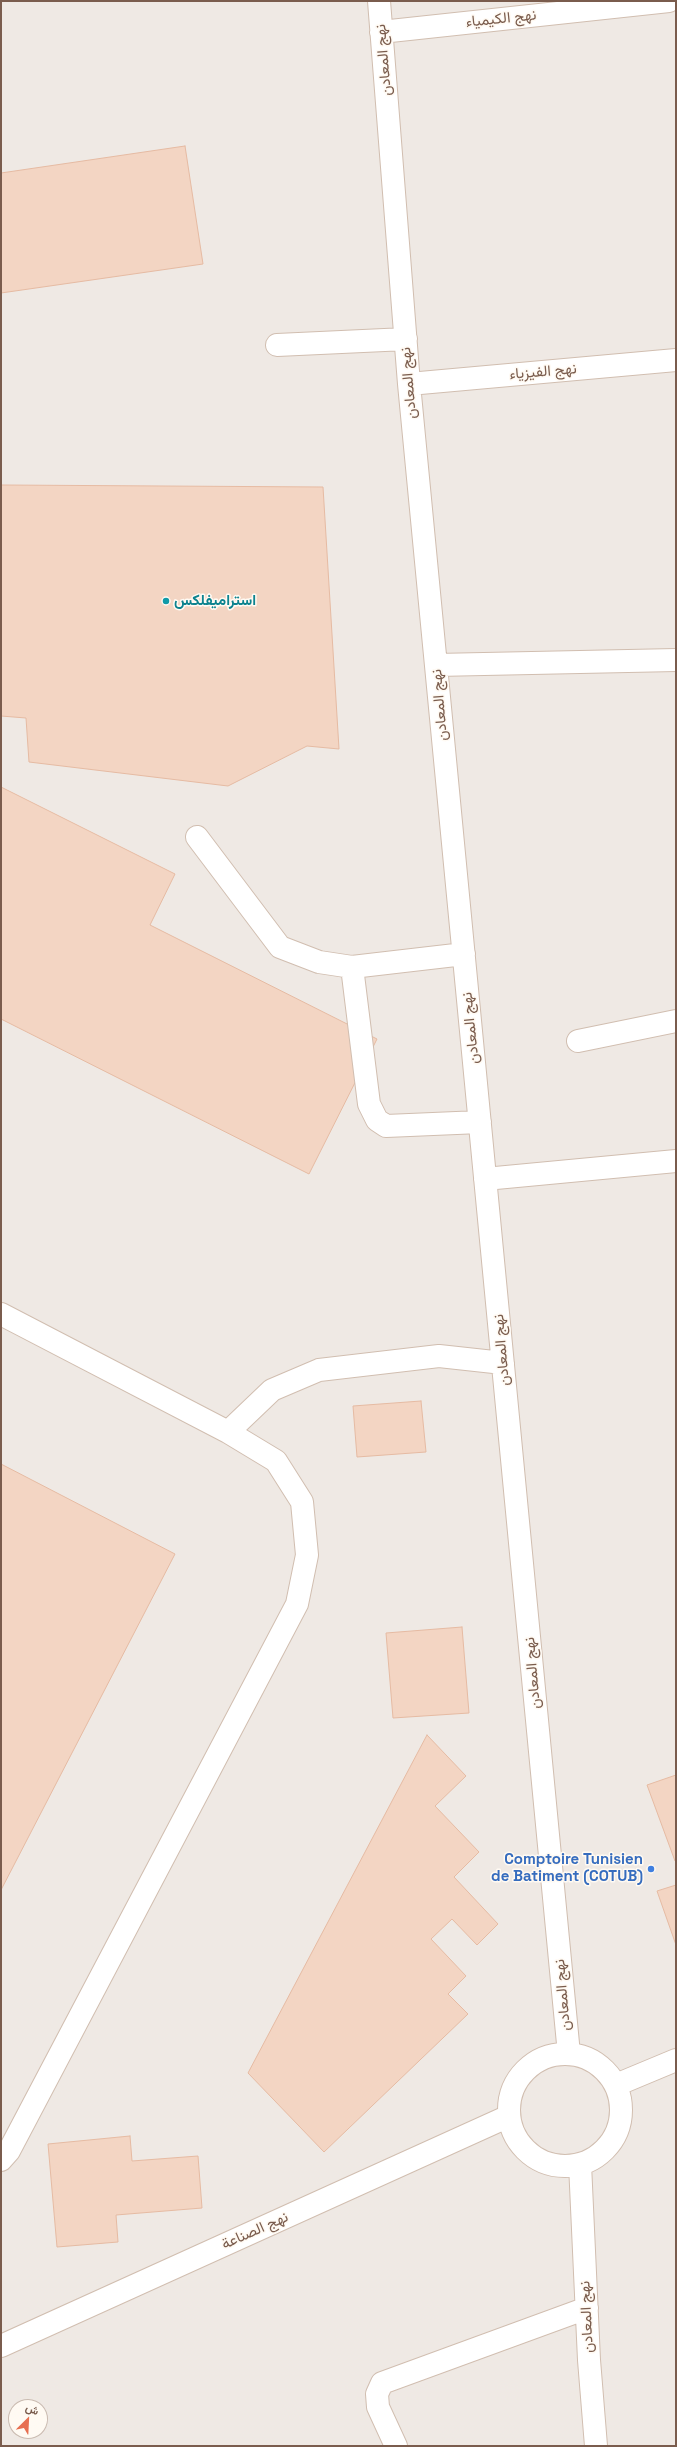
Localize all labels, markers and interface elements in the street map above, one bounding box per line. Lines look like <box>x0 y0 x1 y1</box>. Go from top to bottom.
street label: نهج الكيمياء <box>465 6 537 32</box>
street label: نهج المعادن <box>372 23 396 97</box>
street label: نهج المعادن <box>397 346 421 420</box>
street label: نهج الفيزياء <box>509 360 577 384</box>
place label: استراميفلكس <box>174 592 256 610</box>
marker: استراميفلكس <box>161 596 171 606</box>
street label: نهج المعادن <box>428 668 452 742</box>
street label: نهج المعادن <box>458 991 484 1065</box>
street label: نهج المعادن <box>490 1313 514 1387</box>
street label: نهج المعادن <box>521 1636 545 1710</box>
place label: Comptoire Tunisien de Batiment (COTUB) <box>491 1851 643 1886</box>
marker: Comptoire Tunisien de Batiment (COTUB) <box>646 1864 656 1874</box>
street label: نهج المعادن <box>551 1958 575 2032</box>
street label: نهج الصناعة <box>219 2208 291 2254</box>
street label: نهج المعادن <box>576 2280 598 2354</box>
north arrow <box>8 2399 48 2439</box>
text: ش <box>24 2400 41 2418</box>

